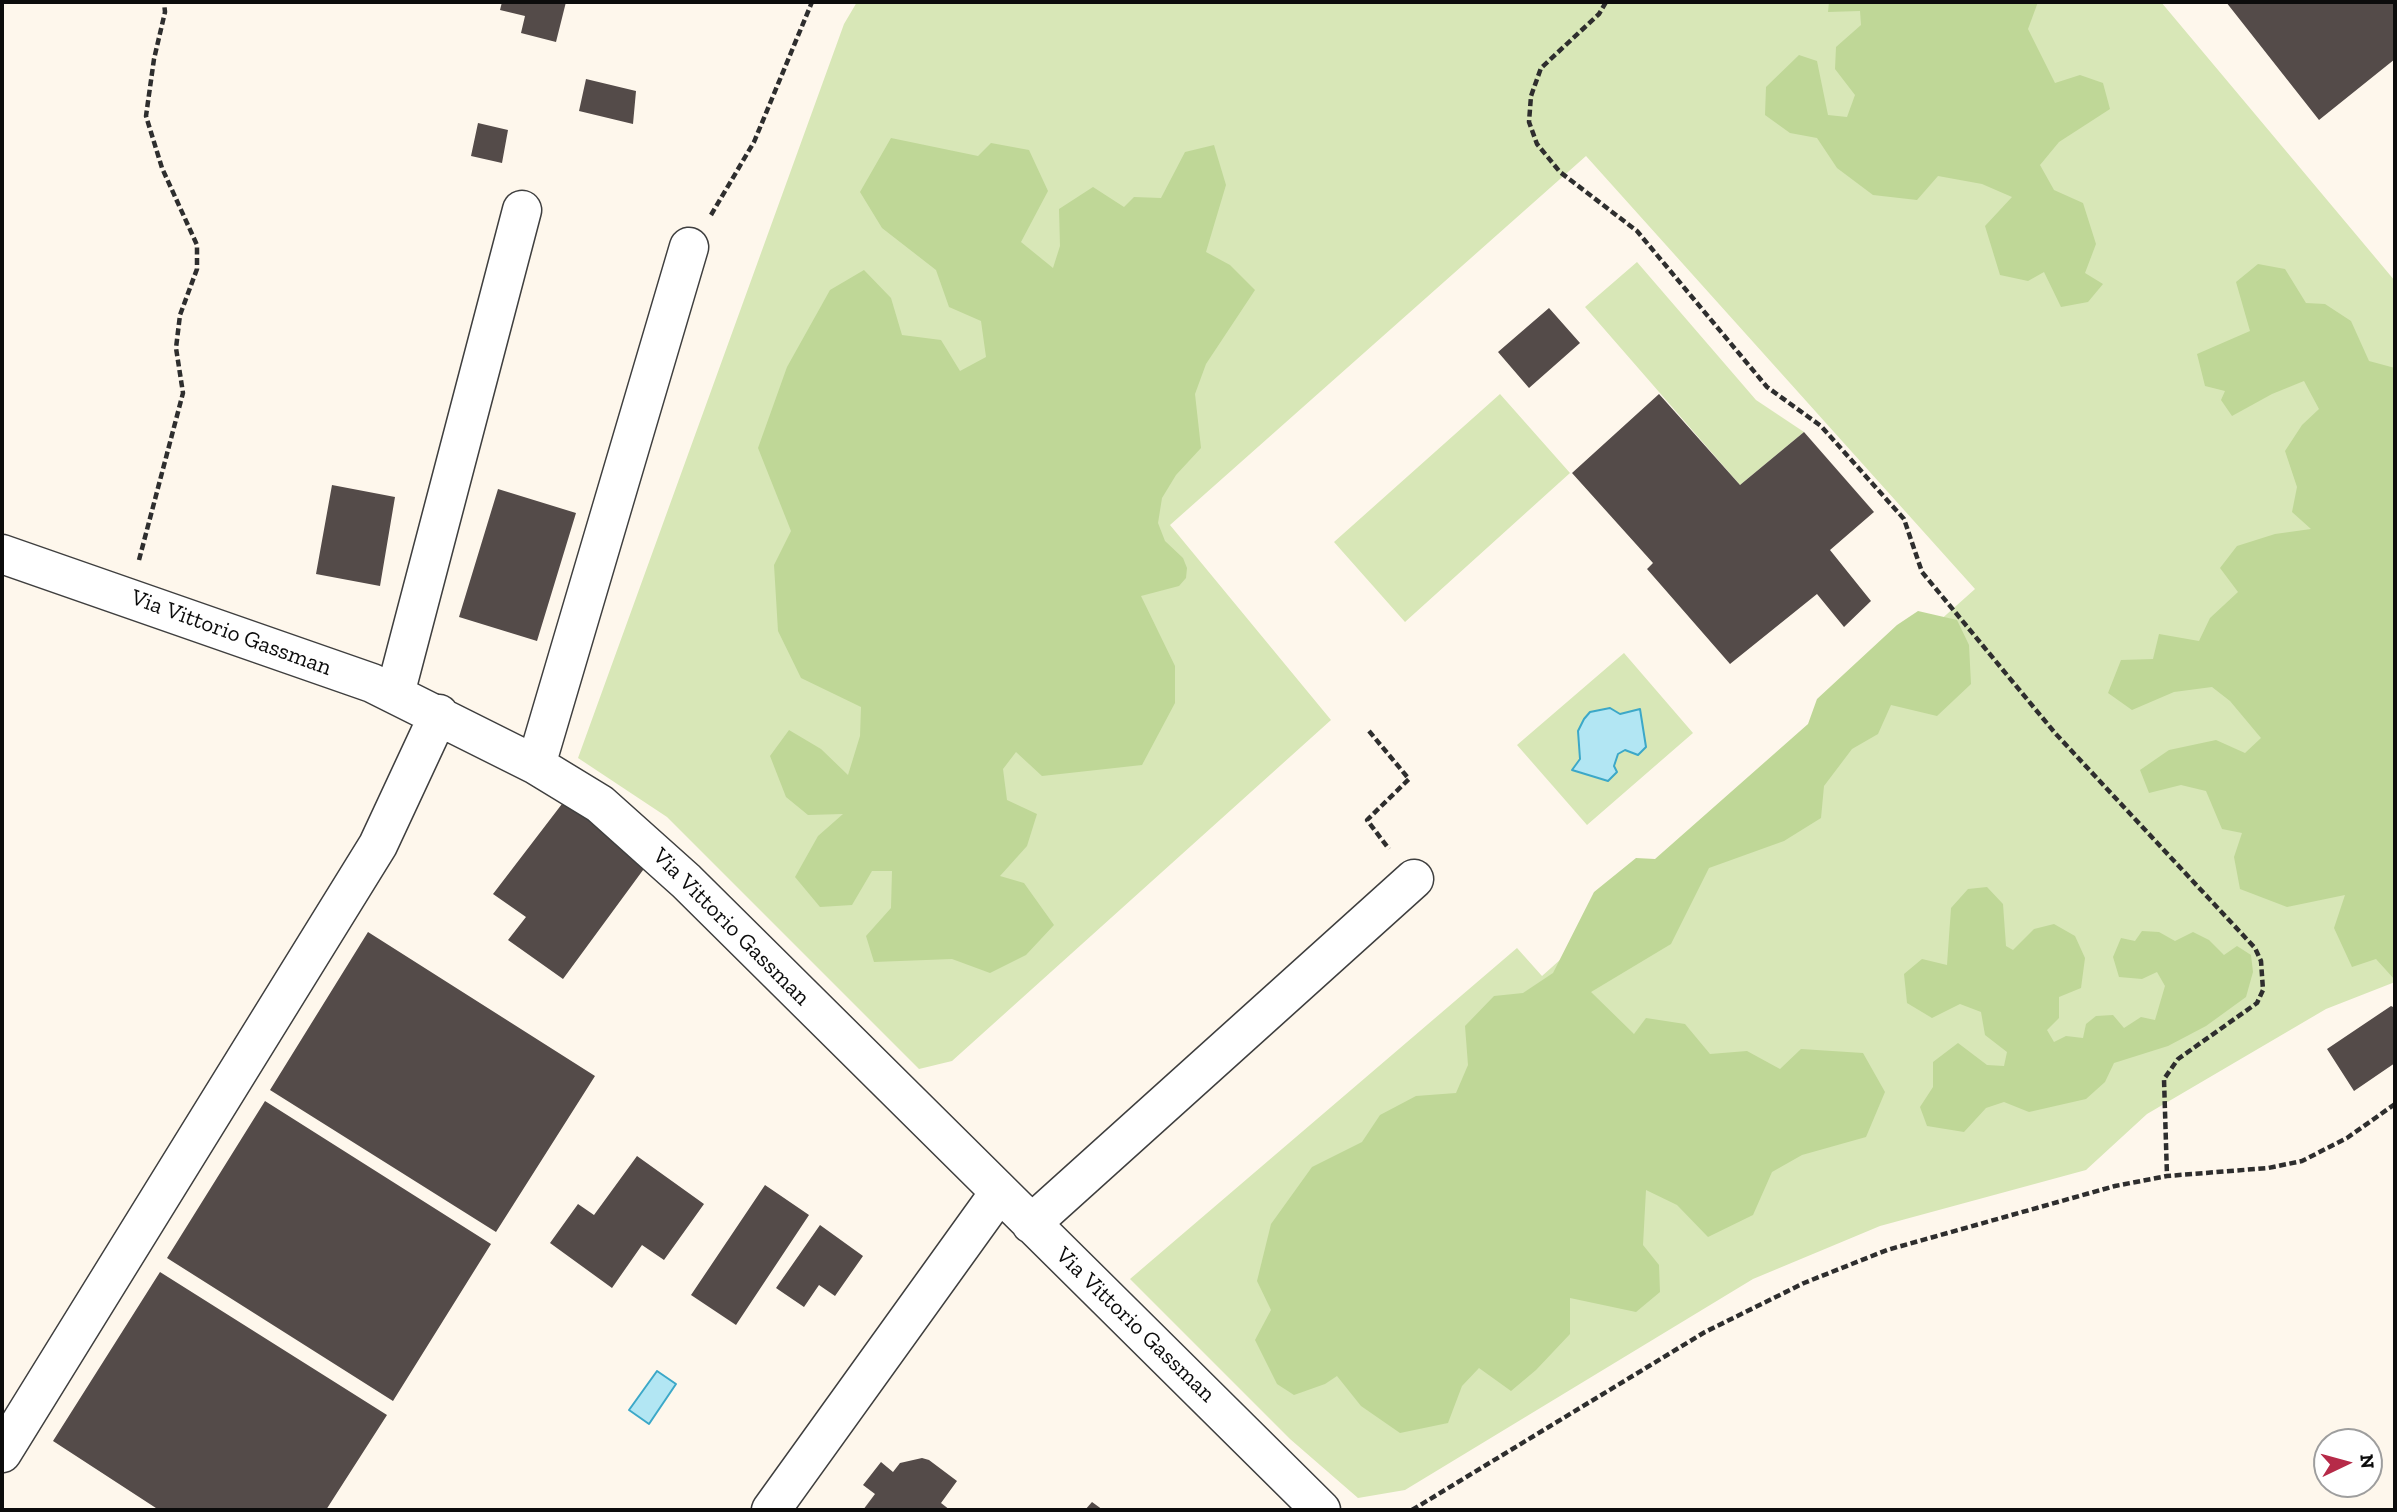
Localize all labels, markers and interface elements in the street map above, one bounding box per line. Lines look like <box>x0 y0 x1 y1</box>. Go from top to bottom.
street label: Via Vittorio Gassman <box>127 584 335 682</box>
street label: Via Vittorio Gassman <box>647 843 815 1011</box>
street label: Via Vittorio Gassman <box>1049 1242 1221 1408</box>
north arrow <box>2313 1428 2383 1498</box>
text: N <box>2355 1453 2380 1469</box>

